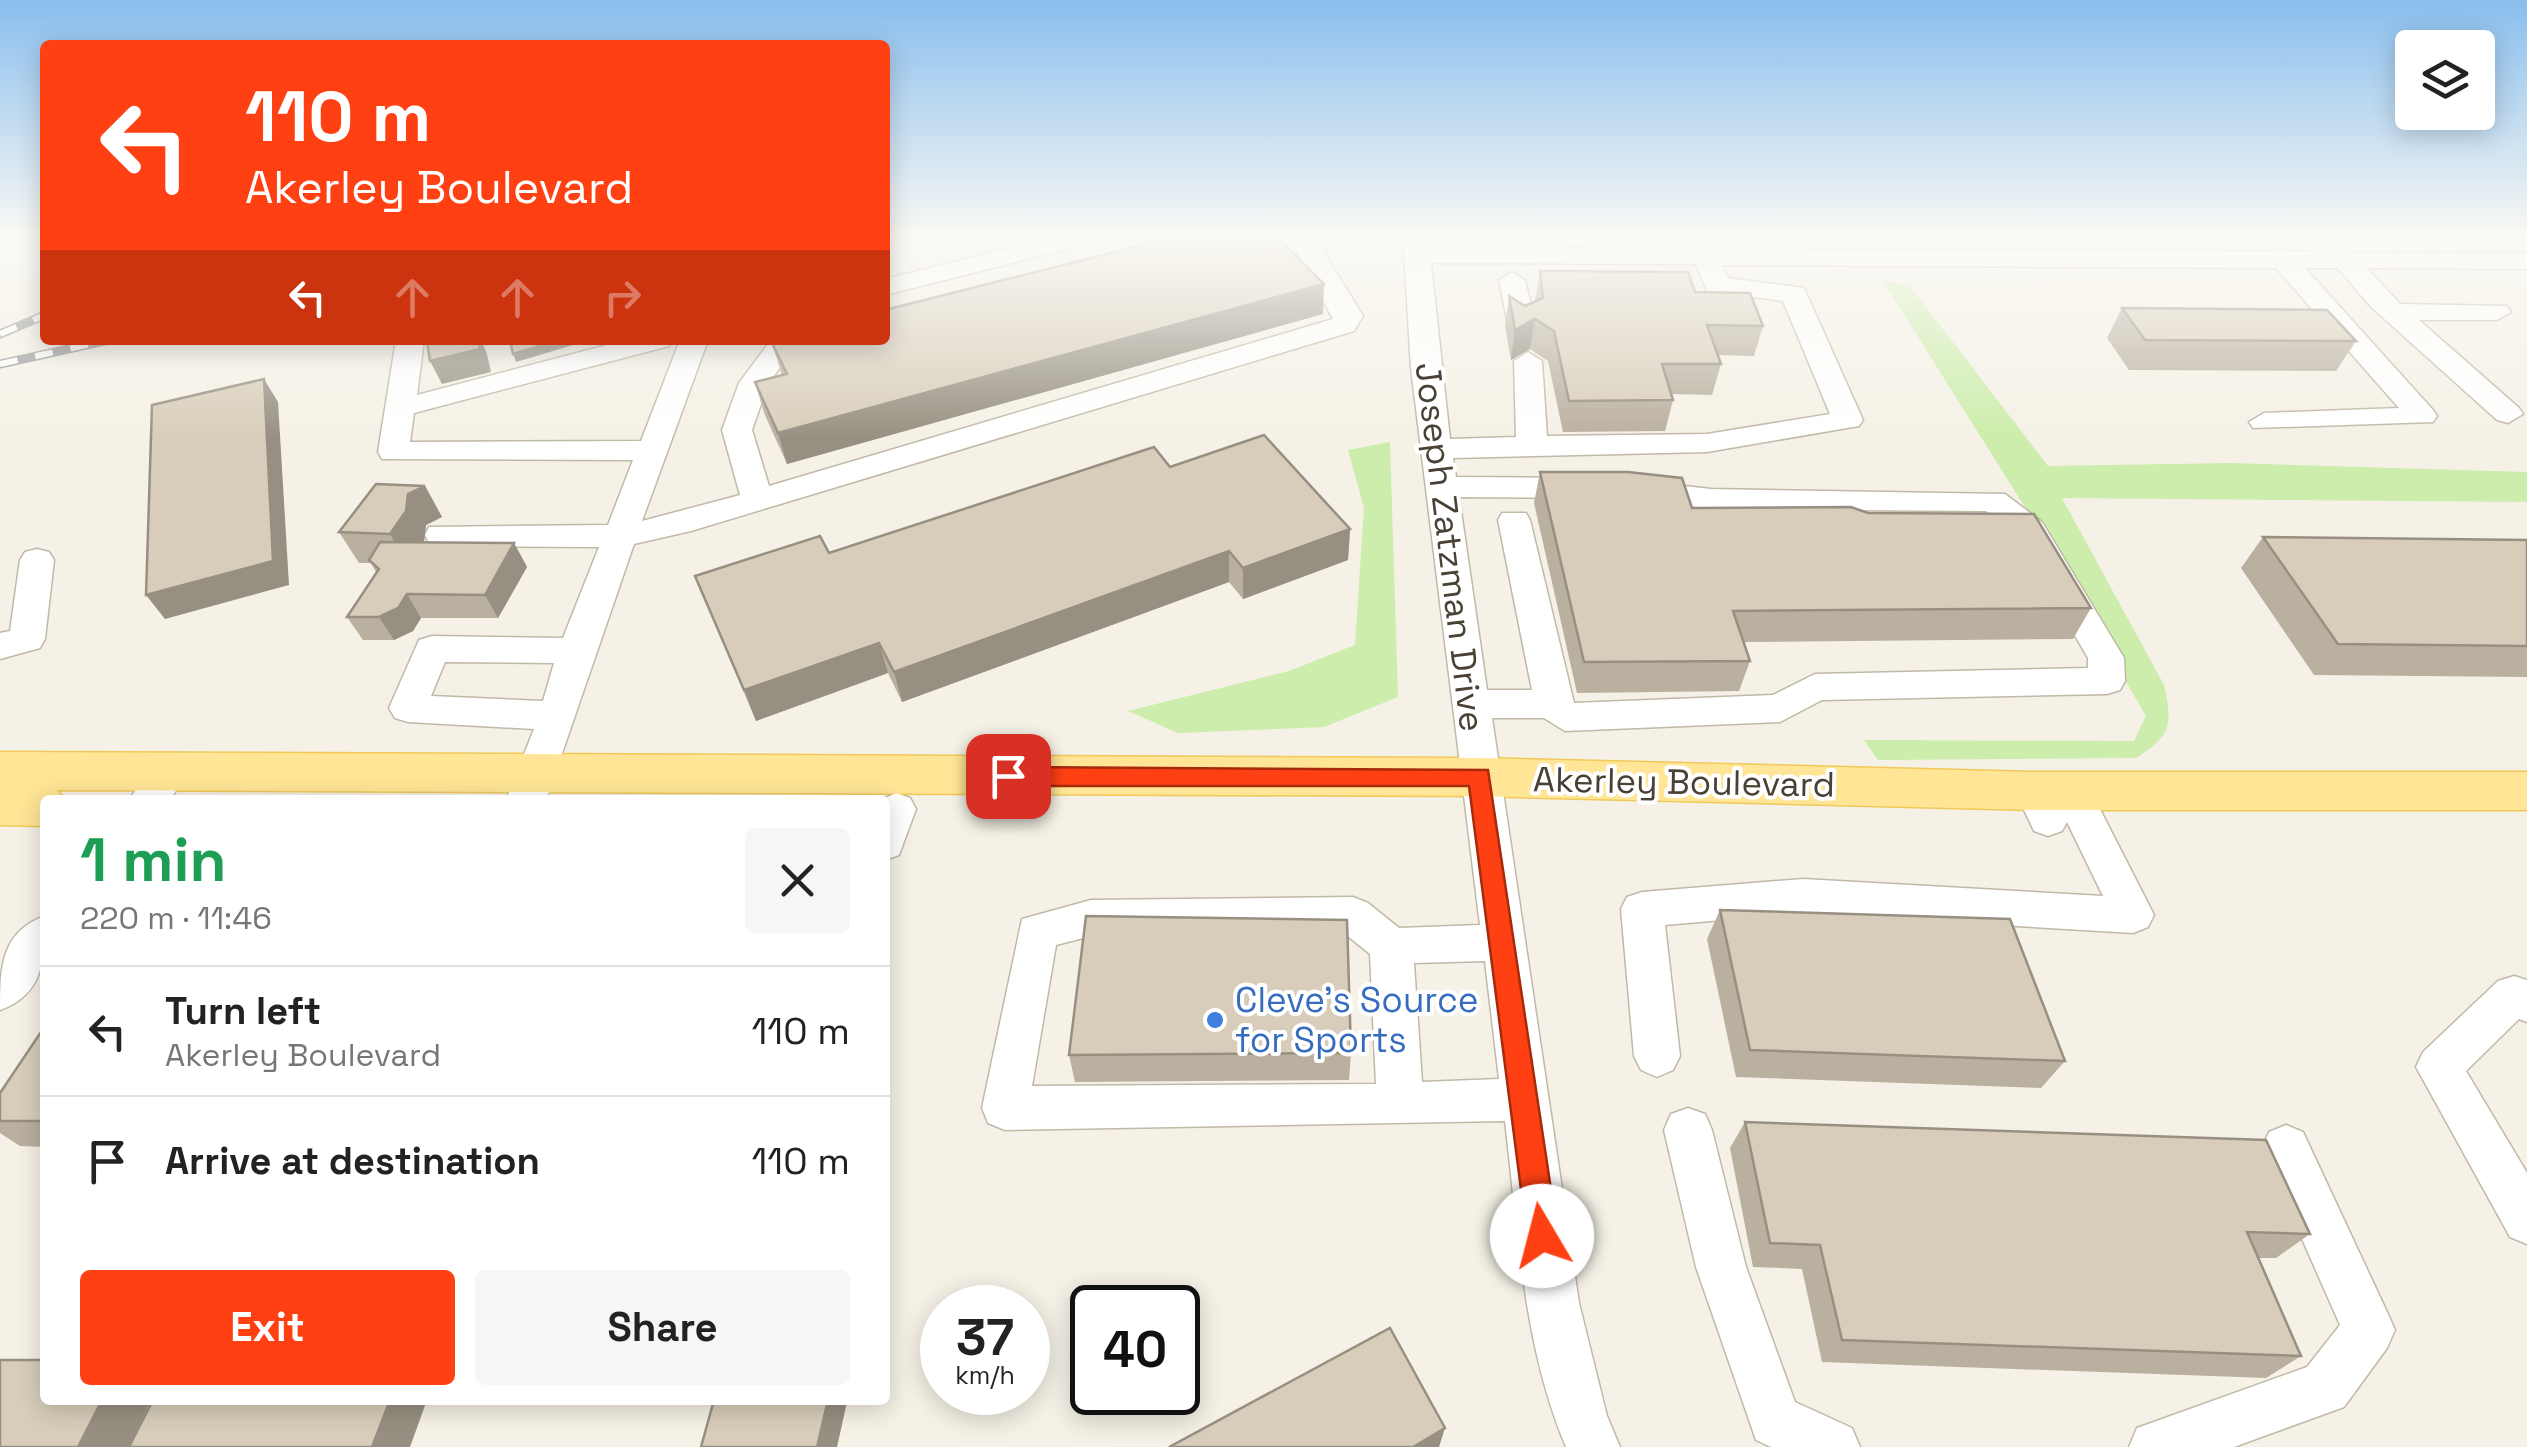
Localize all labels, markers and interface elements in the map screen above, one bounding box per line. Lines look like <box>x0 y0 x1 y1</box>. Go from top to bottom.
map controls <box>2395 30 2495 130</box>
button: layers <box>2395 30 2495 130</box>
text: 110 m <box>245 72 431 161</box>
icon: left <box>80 80 210 210</box>
text: Akerley Boulevard <box>245 159 633 216</box>
icon: left <box>280 270 335 325</box>
icon: ahead <box>385 270 440 325</box>
icon: ahead <box>490 270 545 325</box>
icon: right <box>595 270 650 325</box>
street label: Joseph Zatzman Drive <box>1406 360 1494 734</box>
pin <box>966 734 1051 819</box>
icon: arrive <box>981 749 1036 804</box>
street label: Akerley Boulevard <box>1533 757 1835 807</box>
text: 1 min <box>80 822 227 899</box>
button: close <box>745 828 850 933</box>
text: 220 m · 11:46 <box>80 898 272 938</box>
place label: Cleve's Source for Sports <box>1235 978 1479 1062</box>
text: Turn left <box>165 987 321 1035</box>
icon: left <box>80 1004 135 1059</box>
text: 110 m <box>751 1007 850 1055</box>
marker: Cleve's Source for Sports <box>1204 1009 1226 1031</box>
text: Akerley Boulevard <box>165 1035 441 1075</box>
icon: arrive <box>80 1134 135 1189</box>
text: Arrive at destination <box>165 1137 540 1185</box>
text: 110 m <box>751 1137 850 1185</box>
position arrow <box>1490 1184 1594 1288</box>
button: Exit <box>80 1270 455 1385</box>
button: Share <box>475 1270 850 1385</box>
speed limit sign: 40 <box>1070 1285 1200 1415</box>
text: 37 <box>956 1306 1014 1370</box>
text: km/h <box>955 1359 1015 1391</box>

